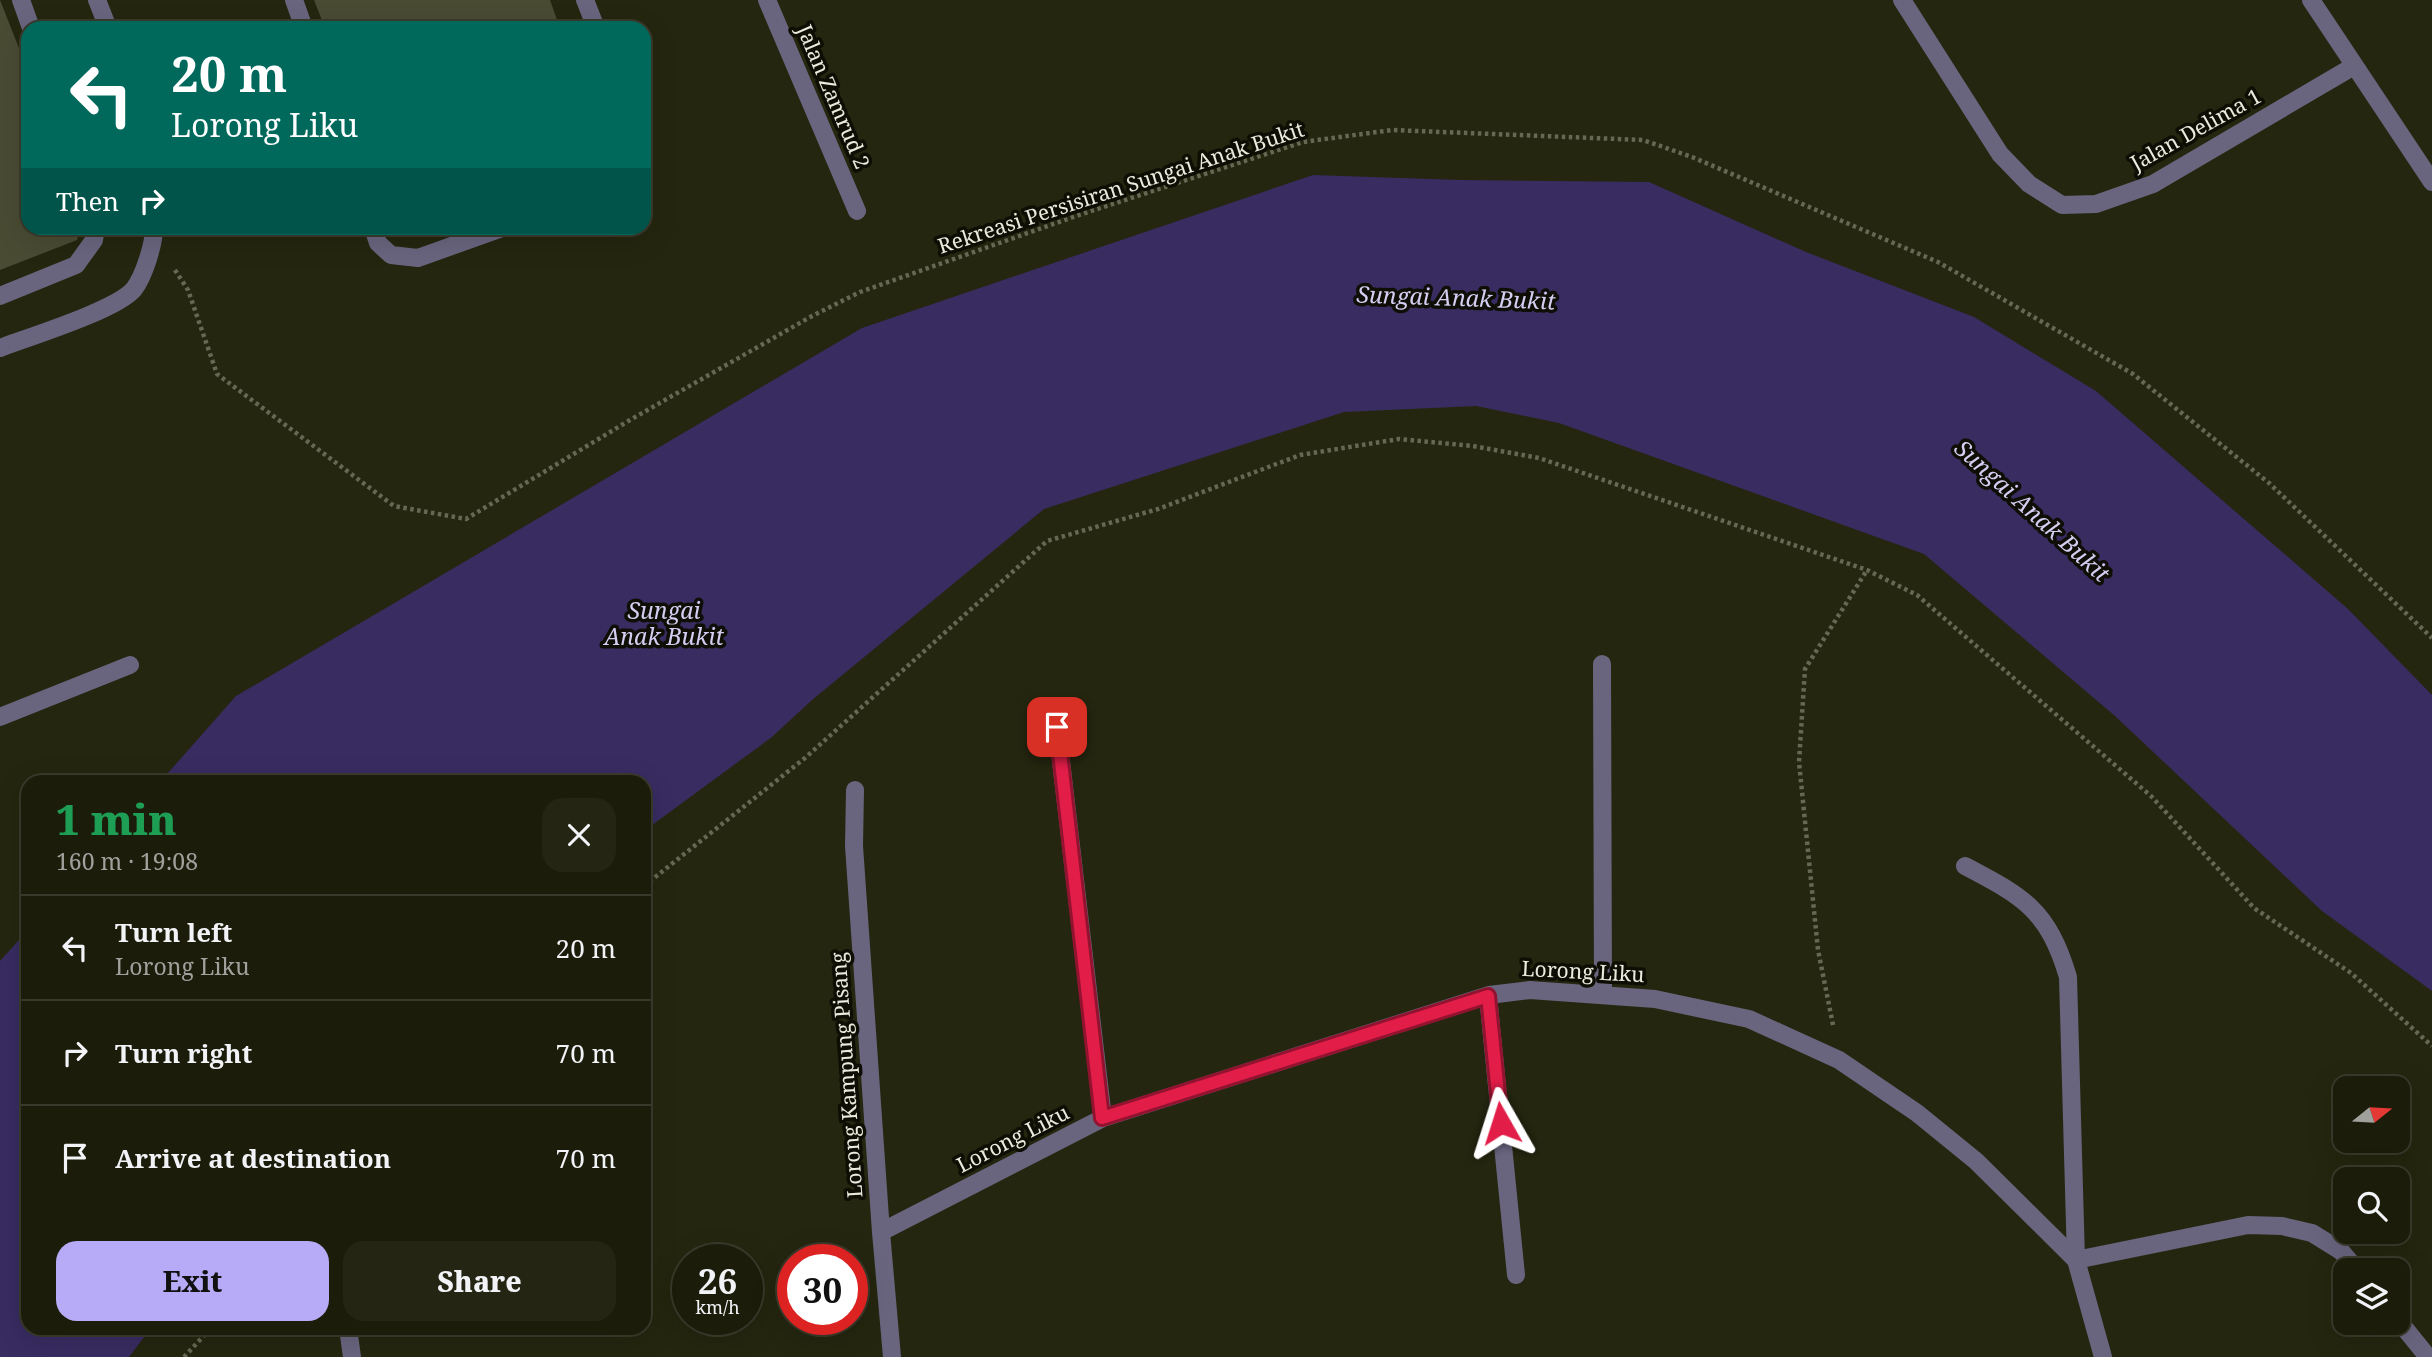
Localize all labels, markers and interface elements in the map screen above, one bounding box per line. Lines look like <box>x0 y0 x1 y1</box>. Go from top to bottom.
street label: Jalan Zamrud 2 <box>791 19 877 173</box>
text: 20 m <box>171 40 287 106</box>
icon: left <box>56 49 147 140</box>
street label: Jalan Delima 1 <box>2124 82 2266 177</box>
text: Lorong Liku <box>171 103 358 146</box>
street label: Rekreasi Persisiran Sungai Anak Bukit <box>934 114 1307 260</box>
icon: right <box>133 182 171 220</box>
text: Then <box>56 183 119 219</box>
water label: Sungai Anak Bukit <box>1356 278 1557 316</box>
water label: Sungai Anak Bukit <box>1948 432 2118 589</box>
water label: Sungai Anak Bukit <box>602 594 724 652</box>
pin <box>1027 697 1087 757</box>
icon: arrive <box>1038 708 1076 746</box>
text: 1 min <box>56 790 177 847</box>
button: close <box>542 798 616 872</box>
text: 160 m · 19:08 <box>56 845 198 877</box>
text: Turn left <box>115 914 232 950</box>
icon: left <box>56 929 94 967</box>
text: 20 m <box>556 930 616 966</box>
text: Lorong Liku <box>115 950 250 982</box>
street label: Lorong Kampung Pisang <box>823 951 869 1199</box>
street label: Lorong Liku <box>1521 954 1645 988</box>
icon: right <box>56 1034 94 1072</box>
text: Turn right <box>115 1035 252 1071</box>
text: 70 m <box>556 1035 616 1071</box>
north arrow <box>2333 1076 2410 1153</box>
map controls <box>2333 1076 2410 1335</box>
position arrow <box>1464 1086 1538 1160</box>
street label: Lorong Liku <box>951 1098 1074 1178</box>
icon: arrive <box>56 1139 94 1177</box>
text: Arrive at destination <box>115 1140 391 1176</box>
text: 70 m <box>556 1140 616 1176</box>
button: search <box>2333 1167 2410 1244</box>
button: Exit <box>56 1241 329 1321</box>
button: Share <box>343 1241 616 1321</box>
speed limit sign: 30 <box>777 1244 868 1335</box>
text: 26 <box>698 1257 737 1304</box>
button: layers <box>2333 1258 2410 1335</box>
text: km/h <box>695 1295 740 1319</box>

